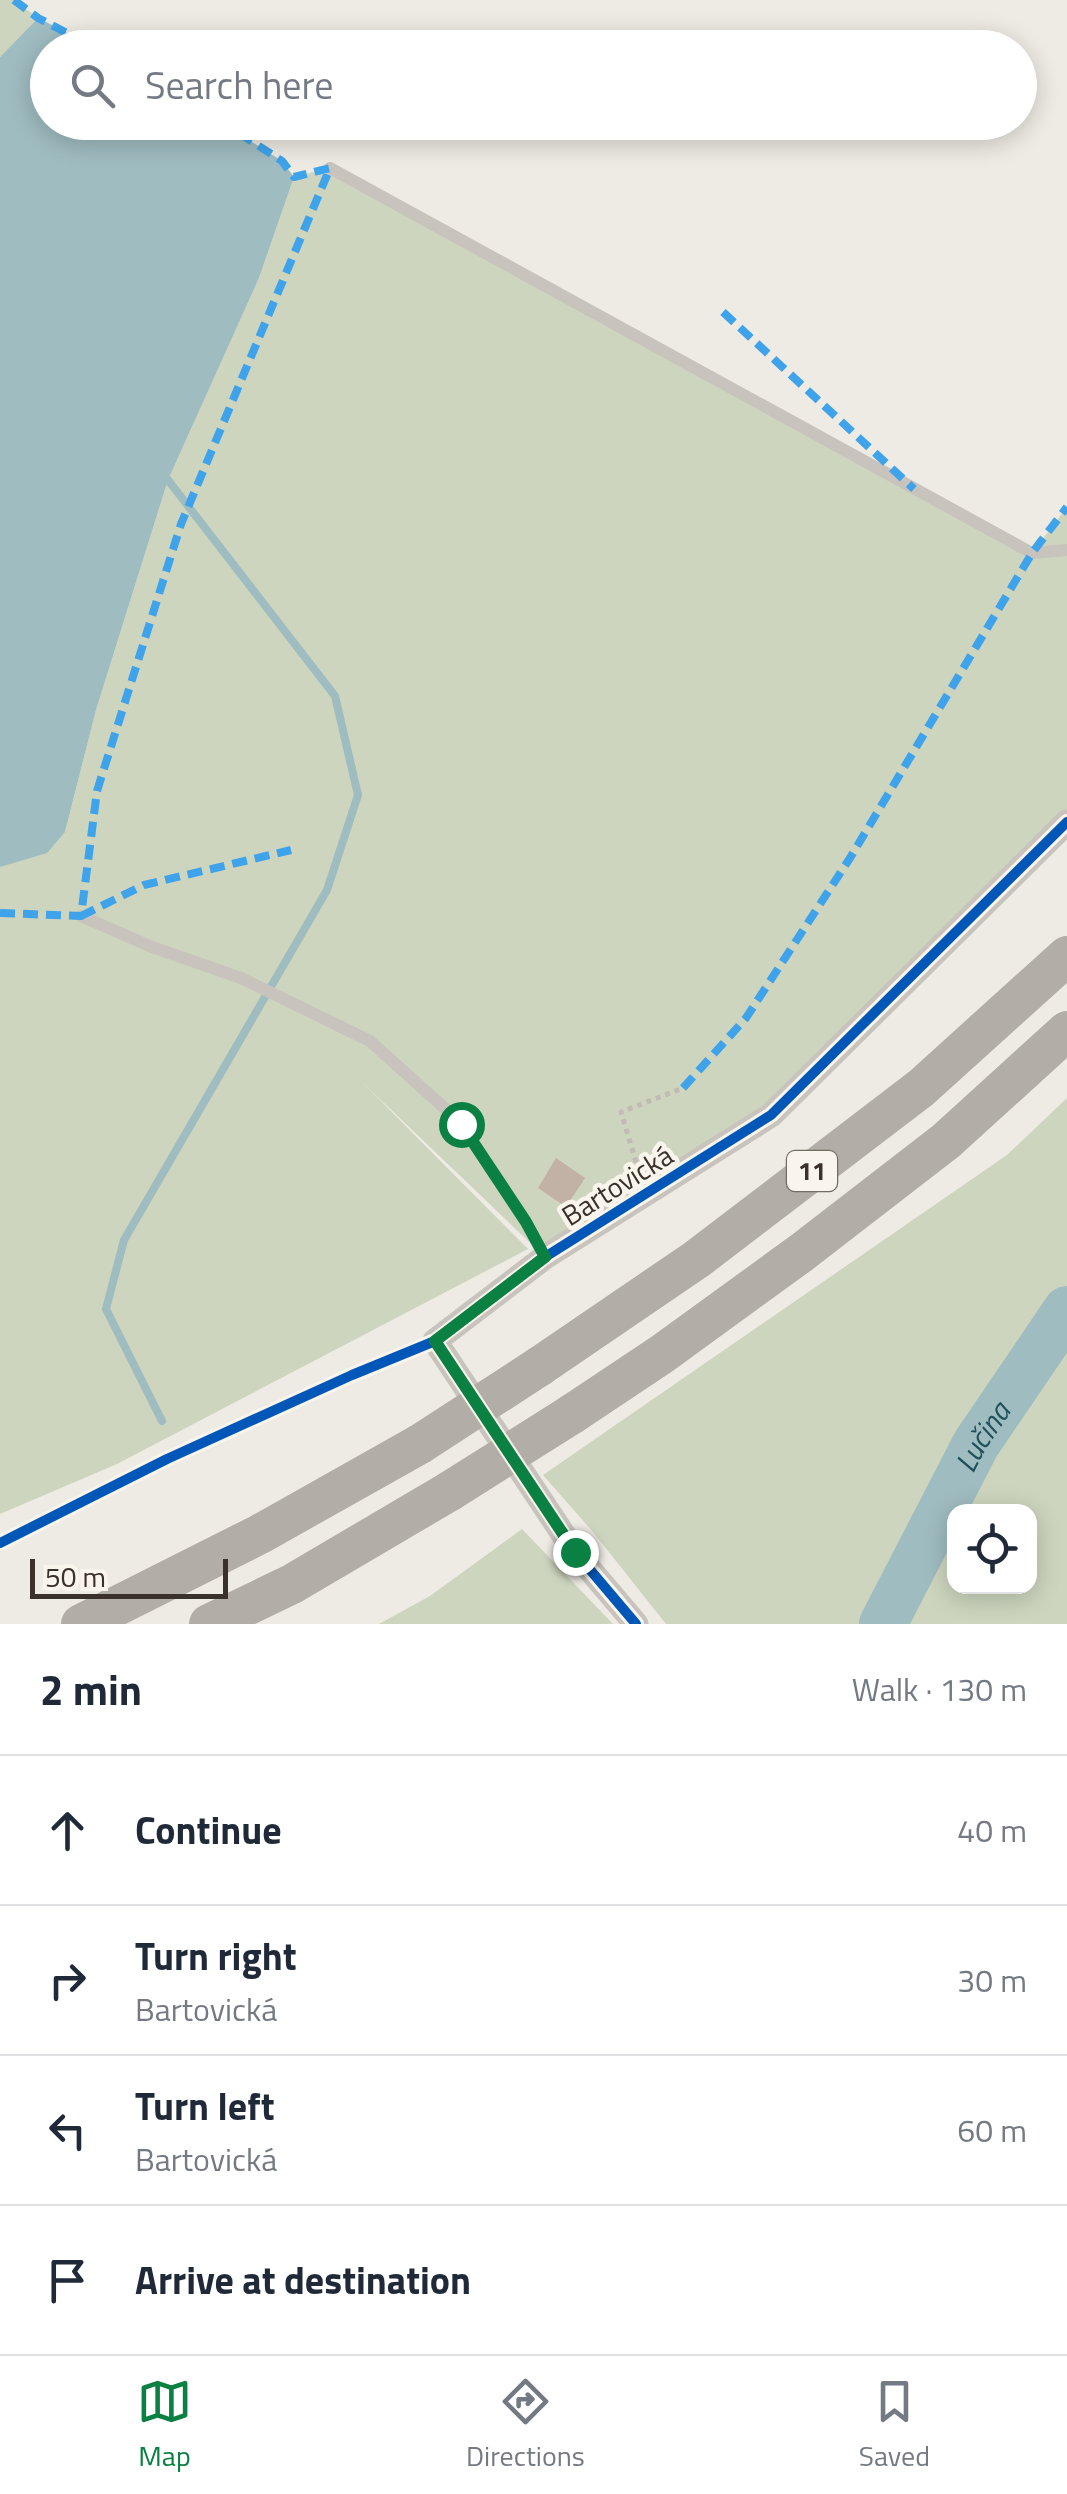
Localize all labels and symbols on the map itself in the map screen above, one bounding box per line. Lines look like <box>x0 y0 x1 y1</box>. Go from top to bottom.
route start <box>439 1102 485 1148</box>
street label: Bartovická <box>553 1134 681 1236</box>
road number: 11 <box>787 1151 837 1191</box>
water label: Lučina <box>942 1390 1023 1480</box>
route end <box>553 1530 599 1576</box>
scale bar <box>30 1554 228 1598</box>

